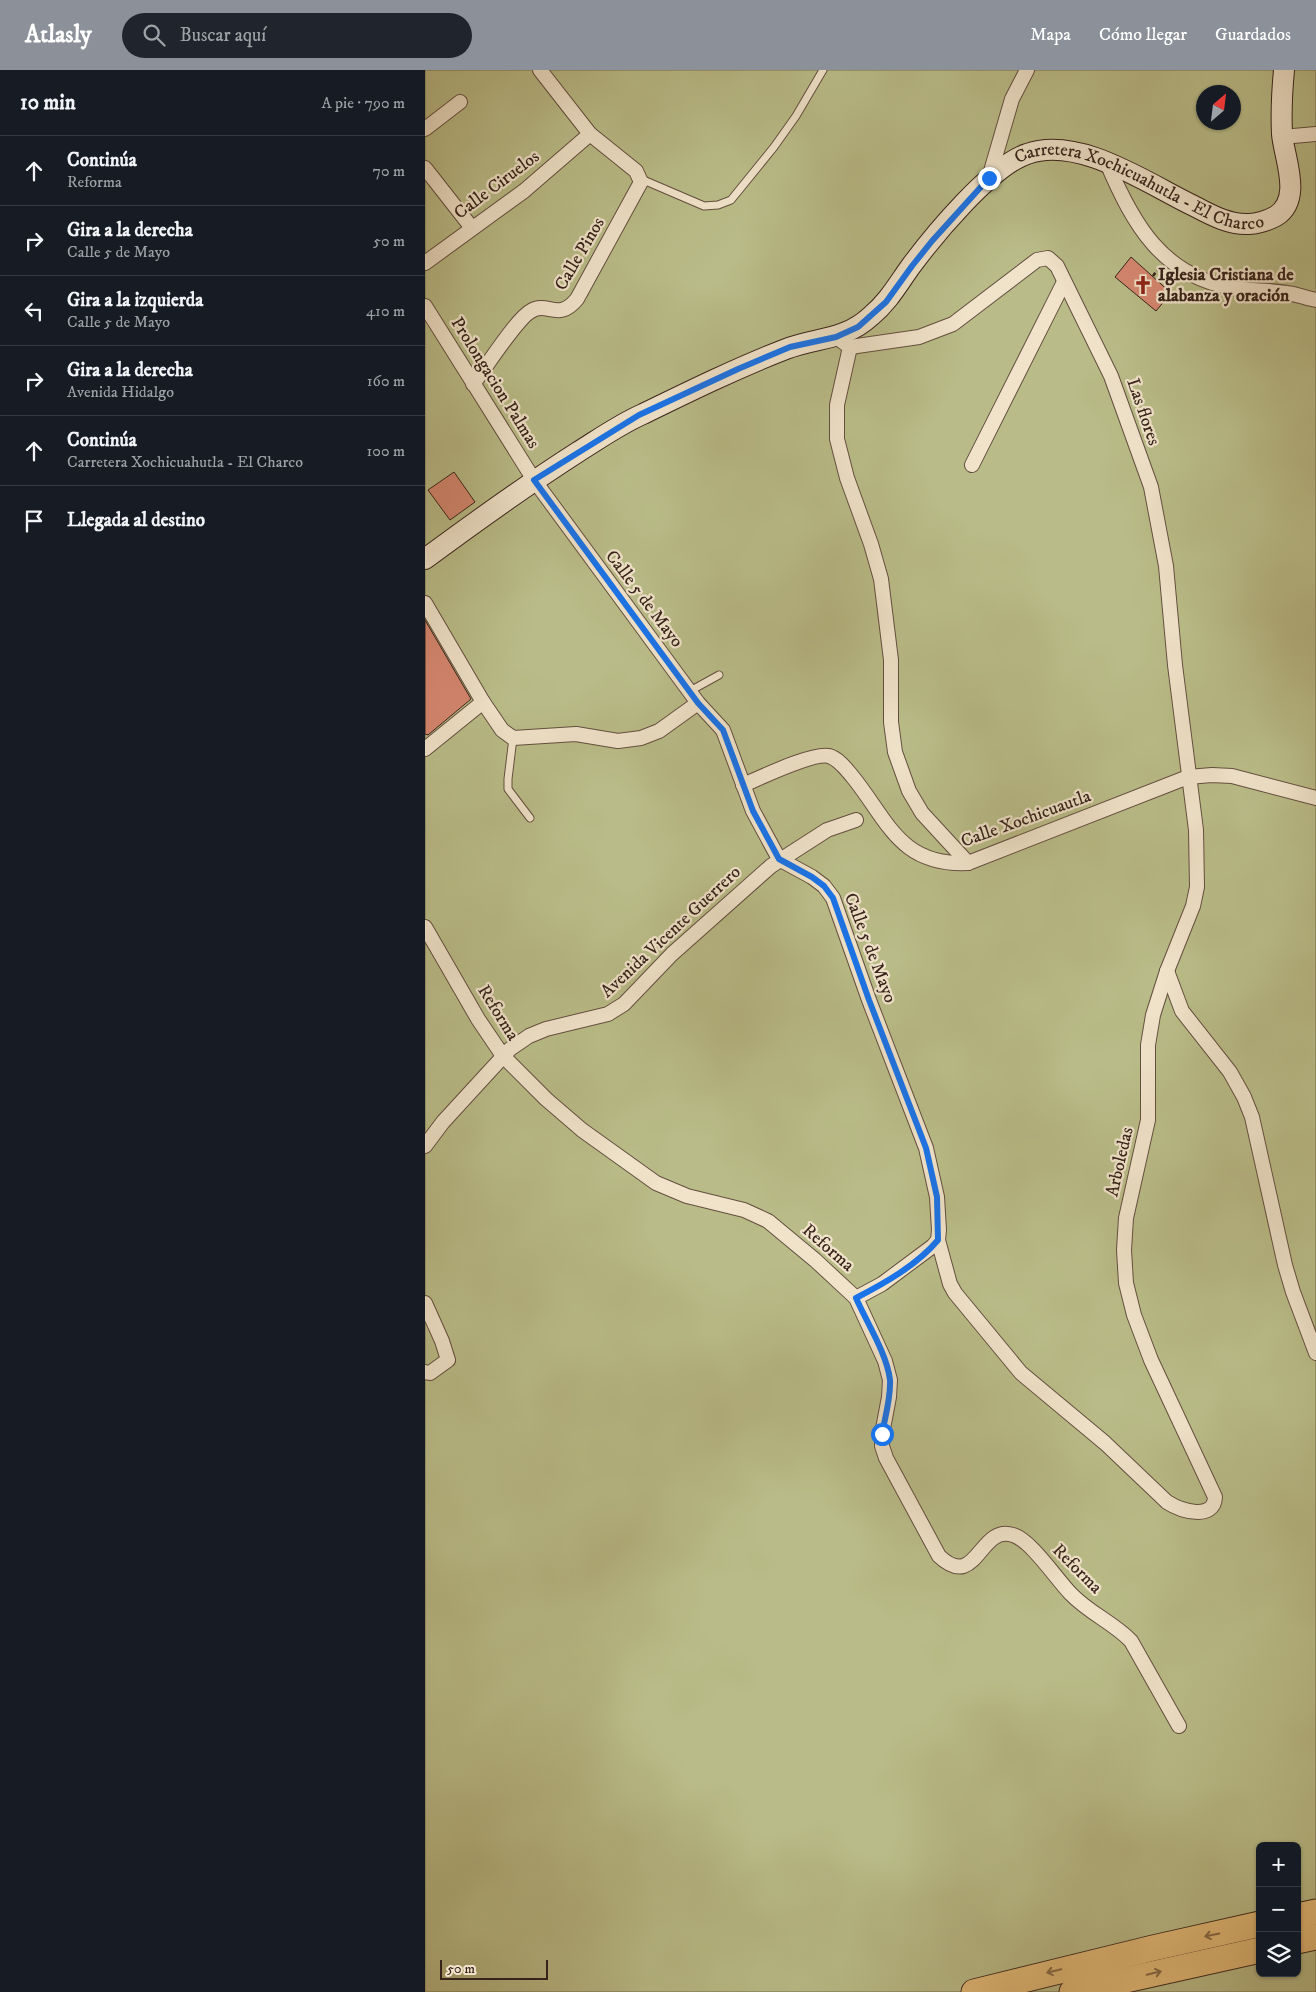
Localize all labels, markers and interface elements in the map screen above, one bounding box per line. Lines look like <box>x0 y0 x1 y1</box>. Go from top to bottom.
search box <box>122 13 472 58</box>
text: Atlasly <box>25 20 92 50</box>
icon: search <box>140 21 168 49</box>
text: Buscar aquí <box>180 24 266 47</box>
text: Mapa <box>1030 24 1071 46</box>
text: Cómo llegar <box>1099 24 1187 46</box>
text: Guardados <box>1215 24 1291 46</box>
north arrow <box>1196 85 1241 130</box>
text: 10 min <box>20 90 76 116</box>
text: A pie · 790 m <box>321 93 405 113</box>
street label: Carretera Xochicuahutla - El Charco <box>1011 139 1267 235</box>
street label: Calle Ciruelos <box>450 146 544 224</box>
text: Continúa <box>67 149 137 172</box>
icon: ahead <box>20 157 48 185</box>
text: 70 m <box>373 161 405 181</box>
route end <box>978 167 1001 190</box>
text: Reforma <box>67 172 122 192</box>
street label: Calle Pinos <box>550 213 610 295</box>
text: Gira a la derecha <box>67 219 193 242</box>
icon: right <box>20 227 48 255</box>
text: 50 m <box>373 231 405 251</box>
text: Calle 5 de Mayo <box>67 242 170 262</box>
place label: Iglesia Cristiana de alabanza y oración <box>1158 264 1294 307</box>
church icon: Iglesia Cristiana de alabanza y oración <box>1132 274 1154 296</box>
text: Gira a la izquierda <box>67 289 203 312</box>
icon: left <box>20 297 48 325</box>
text: 410 m <box>366 301 405 321</box>
text: Calle 5 de Mayo <box>67 312 170 332</box>
street label: Prolongacion Palmas <box>446 313 544 453</box>
text: Gira a la derecha <box>67 359 193 382</box>
icon: right <box>20 367 48 395</box>
text: 160 m <box>367 371 405 391</box>
street label: Las flores <box>1121 376 1165 448</box>
text: Avenida Hidalgo <box>67 382 174 402</box>
text: Continúa <box>67 429 137 452</box>
icon: ahead <box>20 437 48 465</box>
text: 100 m <box>367 441 405 461</box>
text: Carretera Xochicuahutla - El Charco <box>67 452 303 472</box>
icon: arrive <box>20 507 48 535</box>
text: Llegada al destino <box>67 509 205 532</box>
street label: Calle 5 de Mayo <box>600 546 688 652</box>
street label: Calle Xochicuautla <box>958 785 1094 853</box>
street label: Avenida Vicente Guerrero <box>596 861 746 1003</box>
street label: Calle 5 de Mayo <box>839 890 901 1006</box>
street label: Reforma <box>472 981 524 1045</box>
street label: Arboledas <box>1101 1125 1139 1199</box>
street label: Reforma <box>798 1220 859 1277</box>
route start <box>871 1423 894 1446</box>
street label: Reforma <box>1047 1539 1107 1599</box>
map controls <box>1256 1842 1301 1977</box>
button: + <box>1256 1842 1301 1887</box>
button: − <box>1256 1887 1301 1932</box>
one-way arrow <box>1205 1931 1221 1940</box>
button: layers <box>1256 1932 1301 1977</box>
scale bar <box>440 1957 547 1980</box>
text: 50 m <box>447 1960 475 1978</box>
one-way arrow <box>1046 1967 1062 1976</box>
one-way arrow <box>1145 1968 1161 1977</box>

